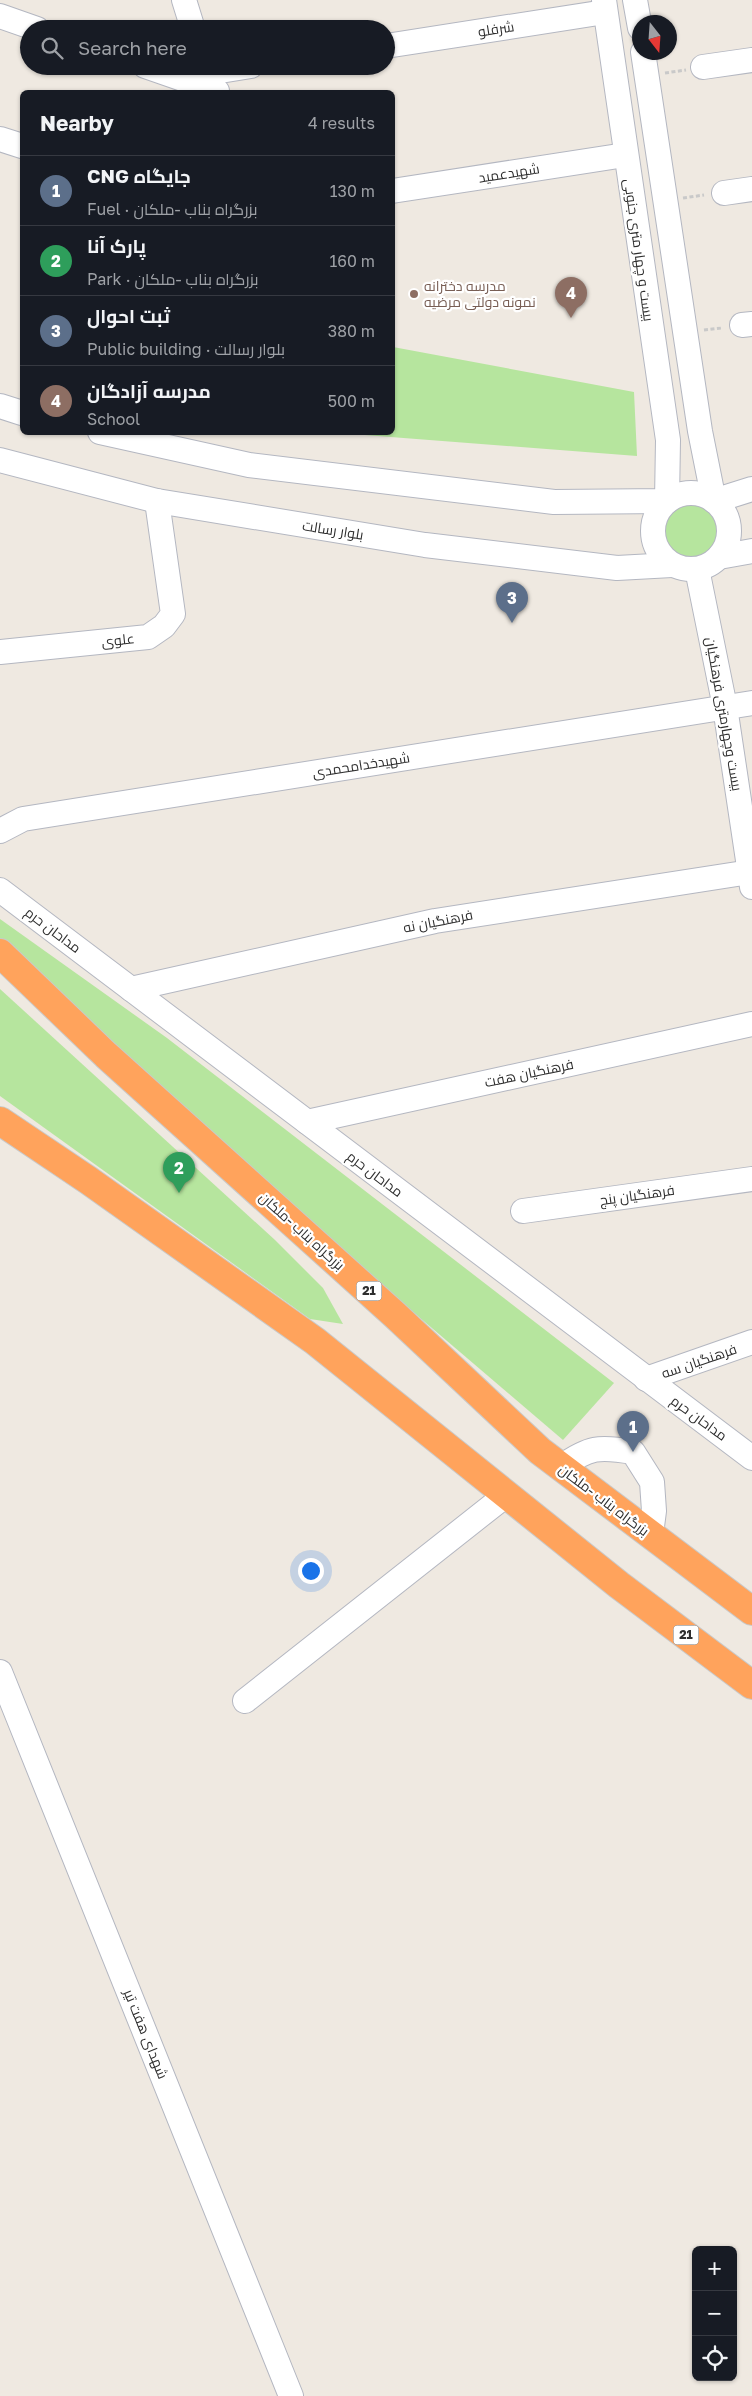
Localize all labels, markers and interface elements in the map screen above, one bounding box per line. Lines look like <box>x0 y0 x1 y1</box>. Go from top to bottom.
north arrow <box>632 15 677 60</box>
street label: شرفلو <box>477 17 515 40</box>
search box <box>20 20 395 75</box>
icon: search <box>38 34 66 62</box>
text: Search here <box>78 36 187 59</box>
text: Nearby <box>40 110 114 136</box>
text: 4 results <box>308 113 375 133</box>
street label: شهیدعمید <box>477 159 541 186</box>
text: CNG جایگاه <box>87 164 191 187</box>
street label: بیست و چهار متری جنوبی <box>619 178 658 323</box>
text: 1 <box>52 181 60 201</box>
text: 130 m <box>330 181 375 201</box>
text: Fuel · بزرگراه بناب -ملکان <box>87 199 257 219</box>
text: پارک آنا <box>87 234 146 257</box>
text: 2 <box>51 251 61 271</box>
text: 160 m <box>329 251 375 271</box>
text: Park · بزرگراه بناب -ملکان <box>87 269 259 289</box>
place label: مدرسه دخترانه نمونه دولتی مرضیه <box>424 277 536 310</box>
pin: 4 <box>555 277 587 318</box>
marker: مدرسه دخترانه نمونه دولتی مرضیه <box>408 288 420 300</box>
text: ثبت احوال <box>87 304 170 327</box>
text: 3 <box>51 321 61 341</box>
text: 380 m <box>328 321 375 341</box>
text: Public building · بلوار رسالت <box>87 339 285 359</box>
text: مدرسه آزادگان <box>87 379 211 402</box>
text: 4 <box>51 391 61 411</box>
text: 500 m <box>328 391 375 411</box>
text: School <box>87 409 140 429</box>
street label: بلوار رسالت <box>301 516 365 543</box>
pin: 3 <box>496 582 528 623</box>
street label: علوی <box>101 629 135 650</box>
street label: بیست وچهارمتری فرهنگیان <box>701 636 746 793</box>
street label: شهیدخدامحمدی <box>311 748 411 781</box>
street label: مداحان حرم <box>21 903 85 958</box>
street label: فرهنگیان نه <box>402 905 474 936</box>
street label: فرهنگیان هفت <box>483 1055 575 1090</box>
street label: مداحان حرم <box>343 1147 407 1202</box>
pin: 2 <box>163 1152 195 1193</box>
street label: فرهنگیان پنج <box>598 1181 676 1210</box>
street label: بزرگراه بناب -ملکان <box>256 1188 348 1273</box>
road number: 21 <box>356 1282 382 1300</box>
street label: فرهنگیان سه <box>659 1340 739 1381</box>
street label: مداحان حرم <box>667 1391 731 1445</box>
pin: 1 <box>617 1411 649 1452</box>
street label: بزرگراه بناب -ملکان <box>556 1460 653 1539</box>
your location <box>298 1558 324 1584</box>
road number: 21 <box>674 1626 698 1644</box>
street label: شهدای هفت تیر <box>120 1986 172 2081</box>
map controls <box>692 2246 737 2381</box>
button: + <box>692 2246 737 2291</box>
button: − <box>692 2291 737 2336</box>
button: locate <box>692 2336 737 2381</box>

